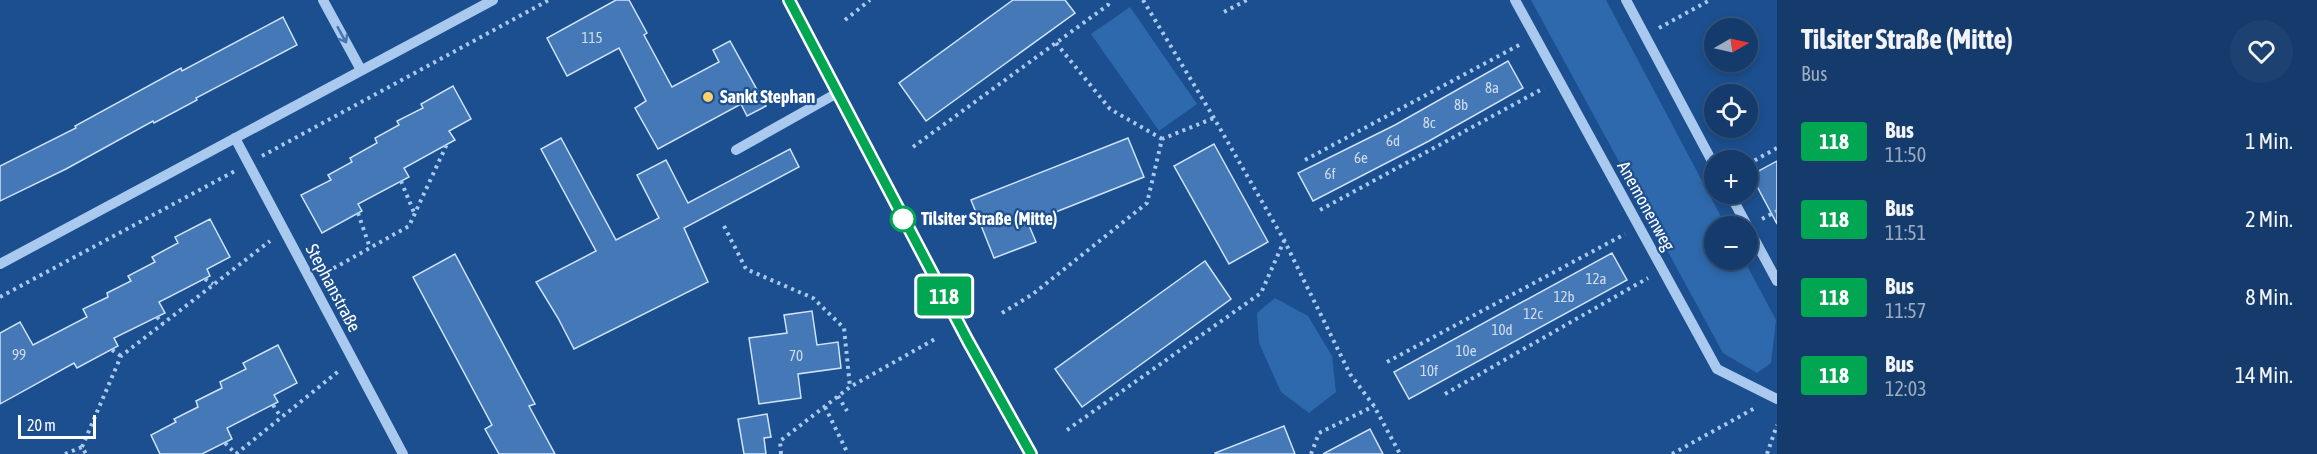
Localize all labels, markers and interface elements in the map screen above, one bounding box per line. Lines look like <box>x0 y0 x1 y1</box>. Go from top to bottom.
north arrow <box>1704 18 1758 72</box>
map controls <box>1704 18 1758 270</box>
button: heart <box>2230 20 2293 83</box>
text: Tilsiter Straße (Mitte) <box>1801 23 2013 55</box>
one-way arrow <box>336 26 348 43</box>
house number: 115 <box>581 29 603 46</box>
text: Bus <box>1801 62 1827 85</box>
house number: 8a <box>1485 79 1499 96</box>
button: locate <box>1704 84 1758 138</box>
place label: Sankt Stephan <box>720 86 816 107</box>
marker: Sankt Stephan <box>701 90 715 104</box>
house number: 8b <box>1454 96 1468 113</box>
house number: 8c <box>1423 114 1436 131</box>
text: Bus <box>1885 117 1914 143</box>
text: 1 Min. <box>2245 128 2293 154</box>
text: 118 <box>1819 129 1849 153</box>
house number: 6d <box>1386 132 1400 149</box>
text: 11:50 <box>1885 143 1926 166</box>
house number: 6e <box>1354 149 1368 166</box>
button: + <box>1704 150 1758 204</box>
street label: Anemonenweg <box>1613 157 1680 254</box>
house number: 6f <box>1324 165 1336 182</box>
text: Bus <box>1885 195 1914 221</box>
marker: Tilsiter Straße (Mitte) <box>890 206 916 232</box>
text: 2 Min. <box>2245 206 2293 232</box>
text: 118 <box>1819 207 1849 231</box>
place label: Tilsiter Straße (Mitte) <box>921 208 1057 229</box>
button: − <box>1704 216 1758 270</box>
text: 11:51 <box>1885 221 1926 244</box>
street label: Stephanstraße <box>301 240 365 335</box>
house number: 12a <box>1585 270 1607 287</box>
text: Bus <box>1885 273 1914 299</box>
line badge: 118 <box>910 276 978 316</box>
text: 118 <box>929 284 959 308</box>
text: 8 Min. <box>2245 284 2293 310</box>
text: 118 <box>1819 285 1849 309</box>
house number: 12b <box>1553 288 1575 305</box>
text: 11:57 <box>1885 299 1926 322</box>
house number: 12c <box>1523 305 1543 322</box>
house number: 10d <box>1491 321 1513 338</box>
house number: 10e <box>1456 342 1477 359</box>
house number: 99 <box>12 346 26 363</box>
house number: 70 <box>789 347 803 364</box>
text: Bus <box>1885 351 1914 377</box>
house number: 10f <box>1420 362 1438 379</box>
text: 14 Min. <box>2235 362 2293 388</box>
text: 118 <box>1819 363 1849 387</box>
text: 12:03 <box>1885 377 1927 400</box>
scale bar <box>18 412 96 440</box>
text: 20 m <box>27 416 56 434</box>

